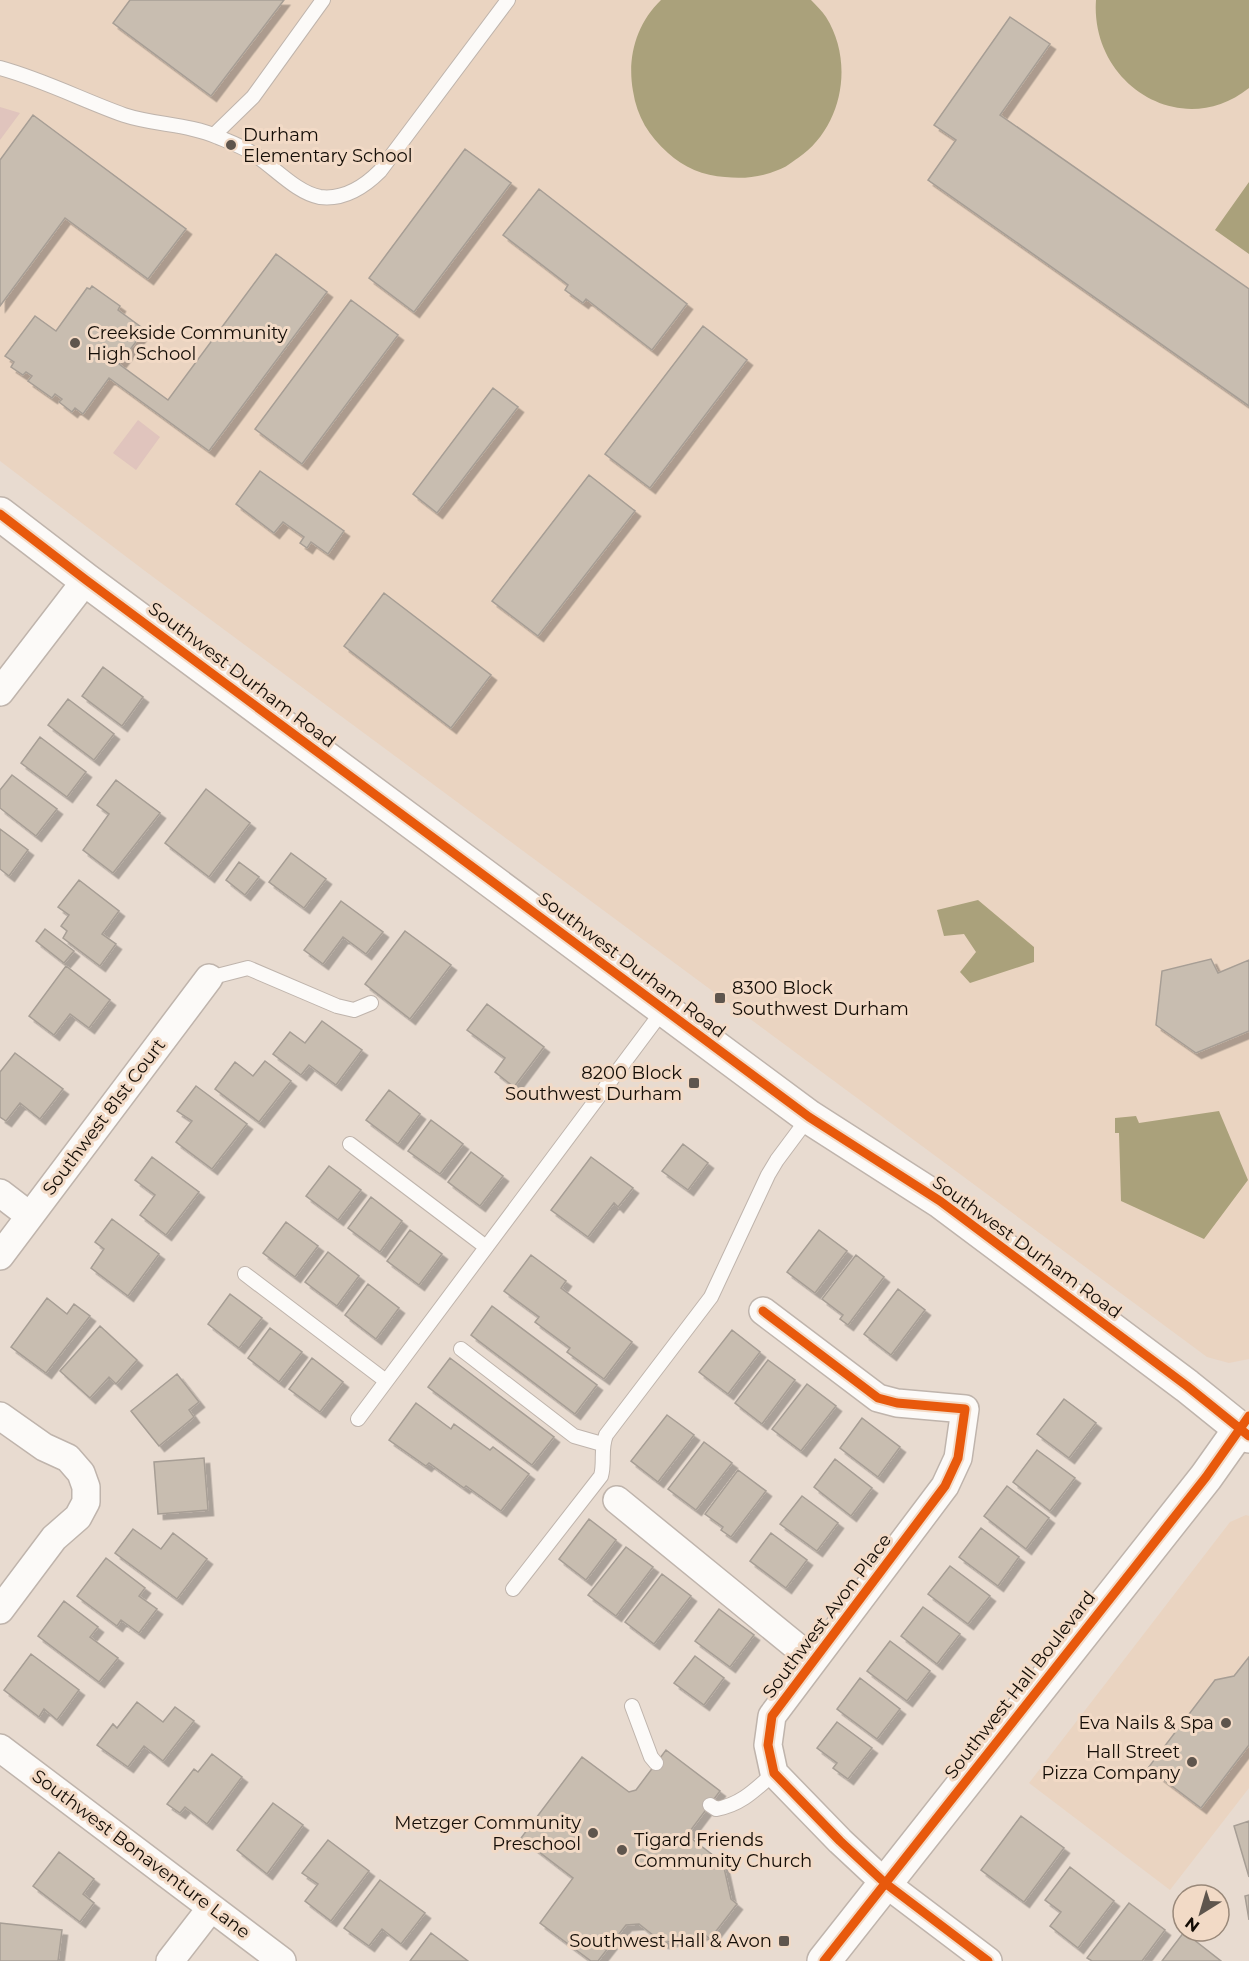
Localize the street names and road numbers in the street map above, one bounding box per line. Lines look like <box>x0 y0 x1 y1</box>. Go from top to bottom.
street label: Southwest Durham Road <box>144 597 340 753</box>
street label: Southwest Durham Road <box>534 887 730 1043</box>
street label: Southwest 81st Court <box>38 1034 170 1200</box>
street label: Southwest Durham Road <box>928 1171 1126 1323</box>
street label: Southwest Avon Place <box>758 1529 896 1703</box>
street label: Southwest Hall Boulevard <box>940 1587 1100 1783</box>
street label: Southwest Bonaventure Lane <box>28 1765 254 1943</box>

